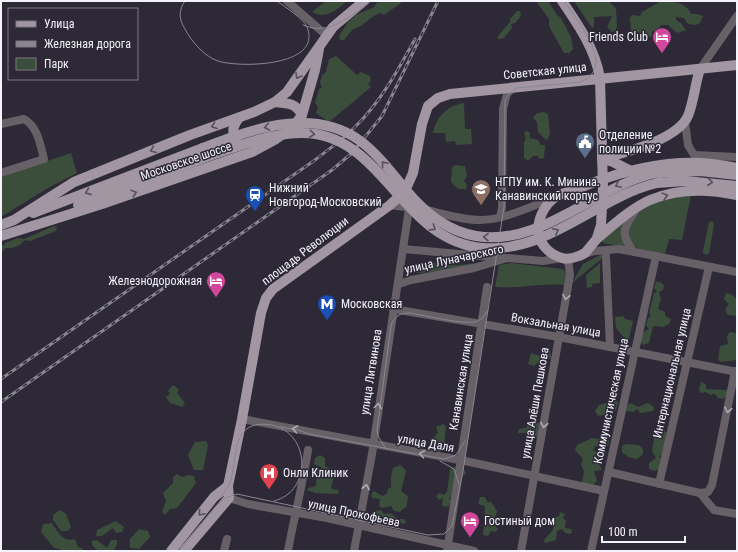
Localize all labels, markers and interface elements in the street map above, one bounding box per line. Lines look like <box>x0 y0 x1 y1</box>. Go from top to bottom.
legend <box>8 8 138 80</box>
text: Улица <box>44 17 75 31</box>
hotel icon: Friends Club <box>651 26 673 54</box>
place label: Friends Club <box>589 30 648 44</box>
text: Железная дорога <box>44 37 131 51</box>
text: Парк <box>44 57 69 71</box>
street label: Советская улица <box>503 60 588 82</box>
one-way arrow <box>296 72 303 79</box>
one-way arrow <box>211 122 218 130</box>
one-way arrow <box>264 122 270 131</box>
place label: Отделение полиции №2 <box>599 128 661 156</box>
one-way arrow <box>308 129 315 138</box>
public building icon: Отделение полиции №2 <box>574 131 596 159</box>
street label: Московское шоссе <box>139 139 234 183</box>
one-way arrow <box>150 145 157 153</box>
one-way arrow <box>382 161 389 169</box>
place label: НГПУ им. К. Минина. Канавинский корпус <box>495 175 600 203</box>
one-way arrow <box>707 177 713 186</box>
school or university icon: НГПУ им. К. Минина. Канавинский корпус <box>470 178 492 206</box>
one-way arrow <box>615 180 623 188</box>
place label: Нижний Новгород-Московский <box>269 181 382 209</box>
station icon: Нижний Новгород-Московский <box>244 184 266 212</box>
one-way arrow <box>84 187 91 195</box>
one-way arrow <box>131 189 138 198</box>
one-way arrow <box>662 192 668 200</box>
street label: площадь Революции <box>259 214 351 288</box>
one-way arrow <box>429 223 436 231</box>
one-way arrow <box>552 228 559 235</box>
one-way arrow <box>483 232 489 241</box>
street label: улица Луначарского <box>403 242 505 276</box>
hotel icon: Железнодорожная <box>205 270 227 298</box>
place label: Железнодорожная <box>108 274 202 288</box>
metro station icon: Московская <box>316 293 338 321</box>
one-way arrow <box>562 294 571 300</box>
place label: Московская <box>341 297 402 311</box>
street label: Интернациональная улица <box>650 306 694 439</box>
street label: Вокзальная улица <box>510 310 602 340</box>
street label: улица Литвинова <box>357 328 385 416</box>
street label: Канавинская улица <box>446 333 476 431</box>
street label: Коммунистическая улица <box>591 337 631 465</box>
street label: улица Алёши Пешкова <box>518 346 552 460</box>
one-way arrow <box>373 403 382 409</box>
one-way arrow <box>724 407 733 413</box>
one-way arrow <box>540 422 548 428</box>
one-way arrow <box>292 425 298 434</box>
street label: улица Даля <box>397 431 455 455</box>
one-way arrow <box>419 450 425 459</box>
hospital icon: Онли Клиник <box>258 462 280 490</box>
place label: Онли Клиник <box>283 466 348 480</box>
one-way arrow <box>361 484 369 490</box>
street label: улица Прокофьева <box>307 496 401 530</box>
one-way arrow <box>198 508 205 516</box>
hotel icon: Гостиный дом <box>459 510 481 538</box>
place label: Гостиный дом <box>484 514 555 528</box>
scale bar <box>602 518 685 544</box>
text: 100 m <box>608 525 638 539</box>

